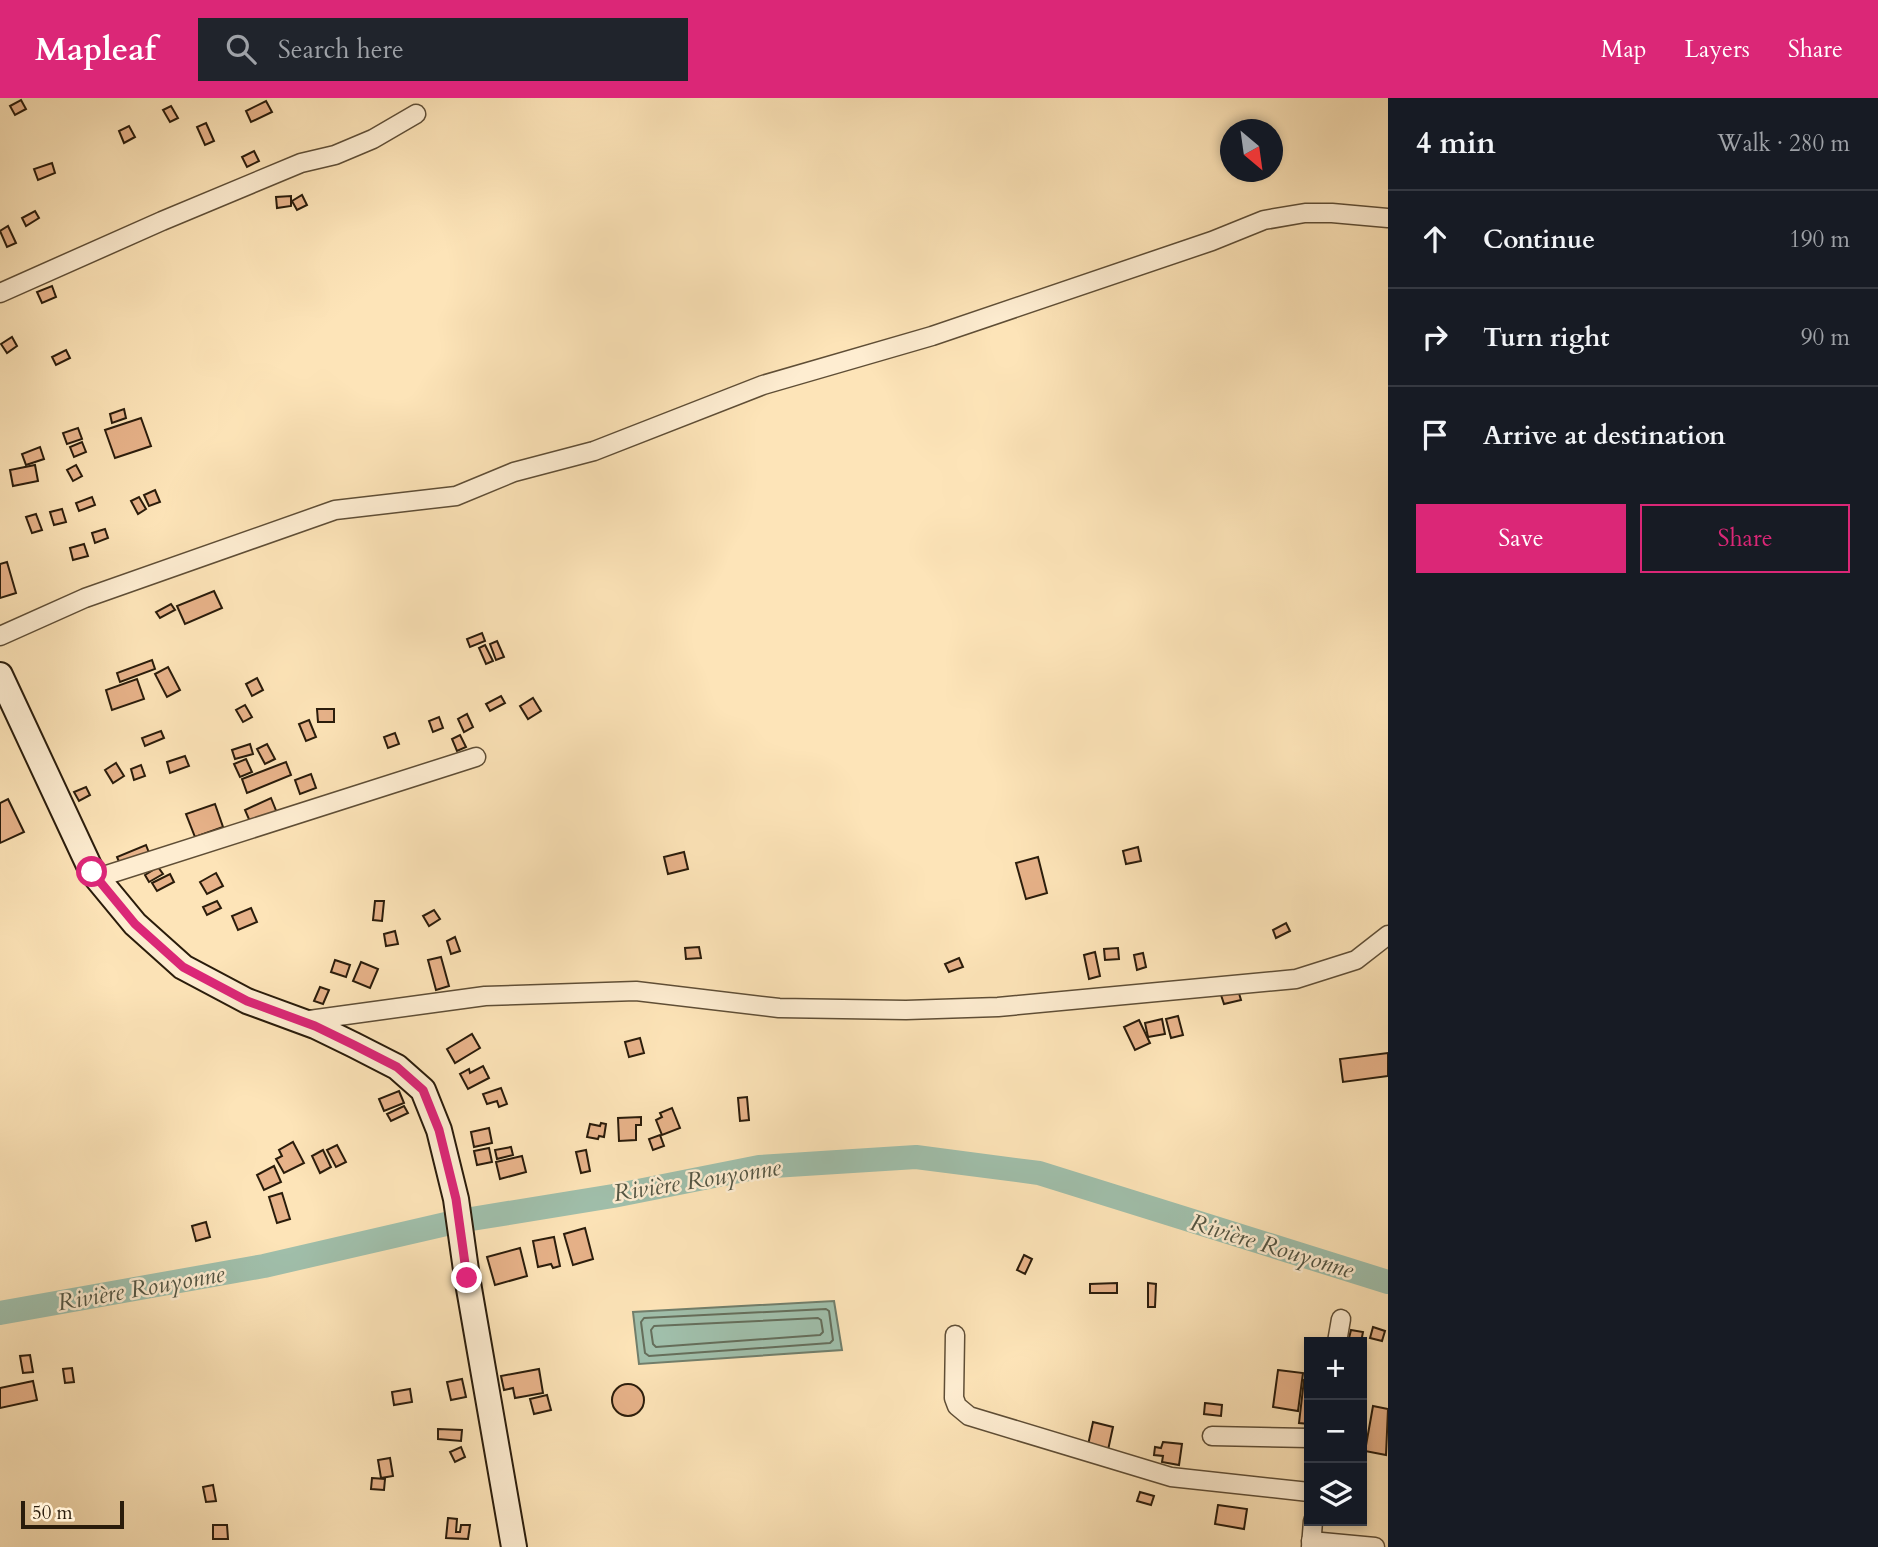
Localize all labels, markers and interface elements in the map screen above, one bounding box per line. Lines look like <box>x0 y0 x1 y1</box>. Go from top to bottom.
search box <box>198 18 688 81</box>
text: Mapleaf <box>35 27 156 72</box>
icon: search <box>222 30 260 68</box>
text: Search here <box>278 32 404 67</box>
text: Map <box>1601 33 1647 66</box>
text: Layers <box>1685 33 1750 66</box>
text: Share <box>1788 33 1843 66</box>
north arrow <box>1220 119 1283 182</box>
text: 4 min <box>1416 123 1496 164</box>
text: Walk · 280 m <box>1717 128 1850 159</box>
icon: ahead <box>1416 220 1454 258</box>
text: Continue <box>1483 222 1595 257</box>
text: 190 m <box>1789 224 1850 255</box>
icon: right <box>1416 318 1454 356</box>
text: Turn right <box>1483 320 1610 355</box>
text: 90 m <box>1801 322 1850 353</box>
icon: arrive <box>1416 416 1454 454</box>
text: Arrive at destination <box>1483 418 1726 453</box>
button: Save <box>1416 504 1626 573</box>
button: Share <box>1640 504 1850 573</box>
route start <box>76 856 107 887</box>
water label: Rivière Rouyonne <box>611 1151 784 1210</box>
water label: Rivière Rouyonne <box>1186 1206 1358 1287</box>
water label: Rivière Rouyonne <box>55 1257 228 1319</box>
route end <box>451 1262 482 1293</box>
map controls <box>1304 1337 1367 1526</box>
button: + <box>1304 1337 1367 1400</box>
button: − <box>1304 1400 1367 1463</box>
button: layers <box>1304 1463 1367 1526</box>
scale bar <box>21 1498 124 1530</box>
text: 50 m <box>32 1500 73 1526</box>

